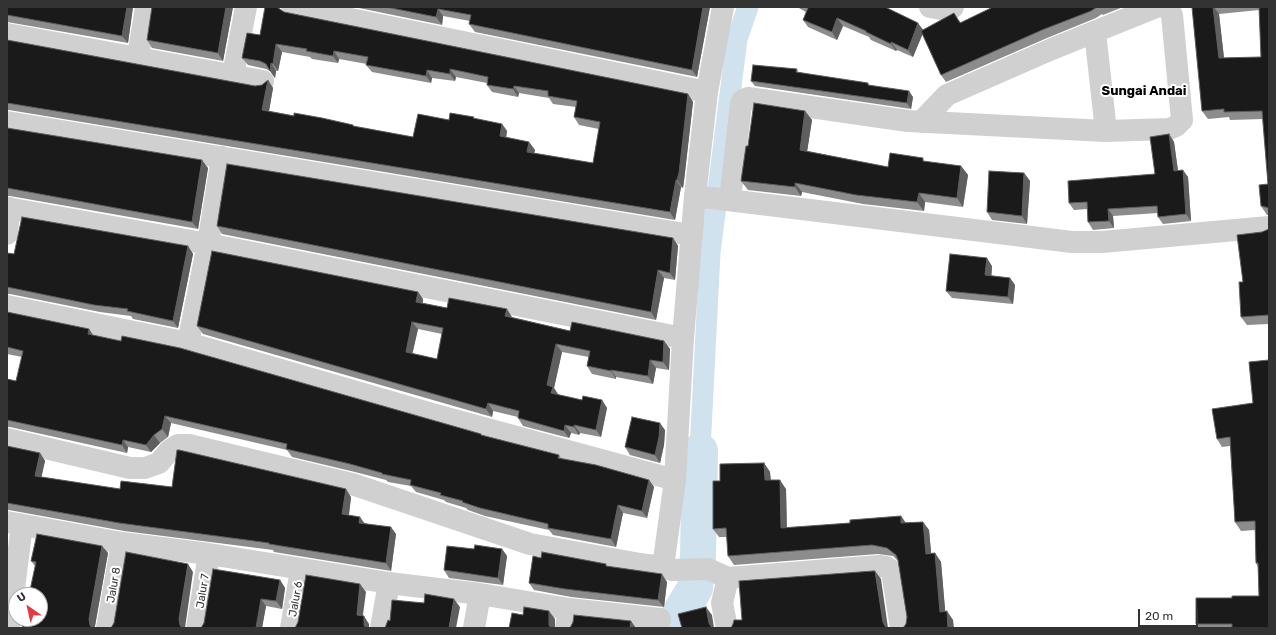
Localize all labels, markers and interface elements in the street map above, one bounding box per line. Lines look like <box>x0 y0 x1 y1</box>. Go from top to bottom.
district label: Sungai Andai <box>1102 83 1186 99</box>
street label: Jalur 8 <box>104 566 124 604</box>
street label: Jalur 7 <box>194 573 212 609</box>
street label: Jalur 6 <box>286 580 306 618</box>
north arrow <box>8 587 48 627</box>
text: U <box>15 590 29 605</box>
scale bar <box>1140 601 1200 627</box>
text: 20 m <box>1145 609 1173 623</box>

